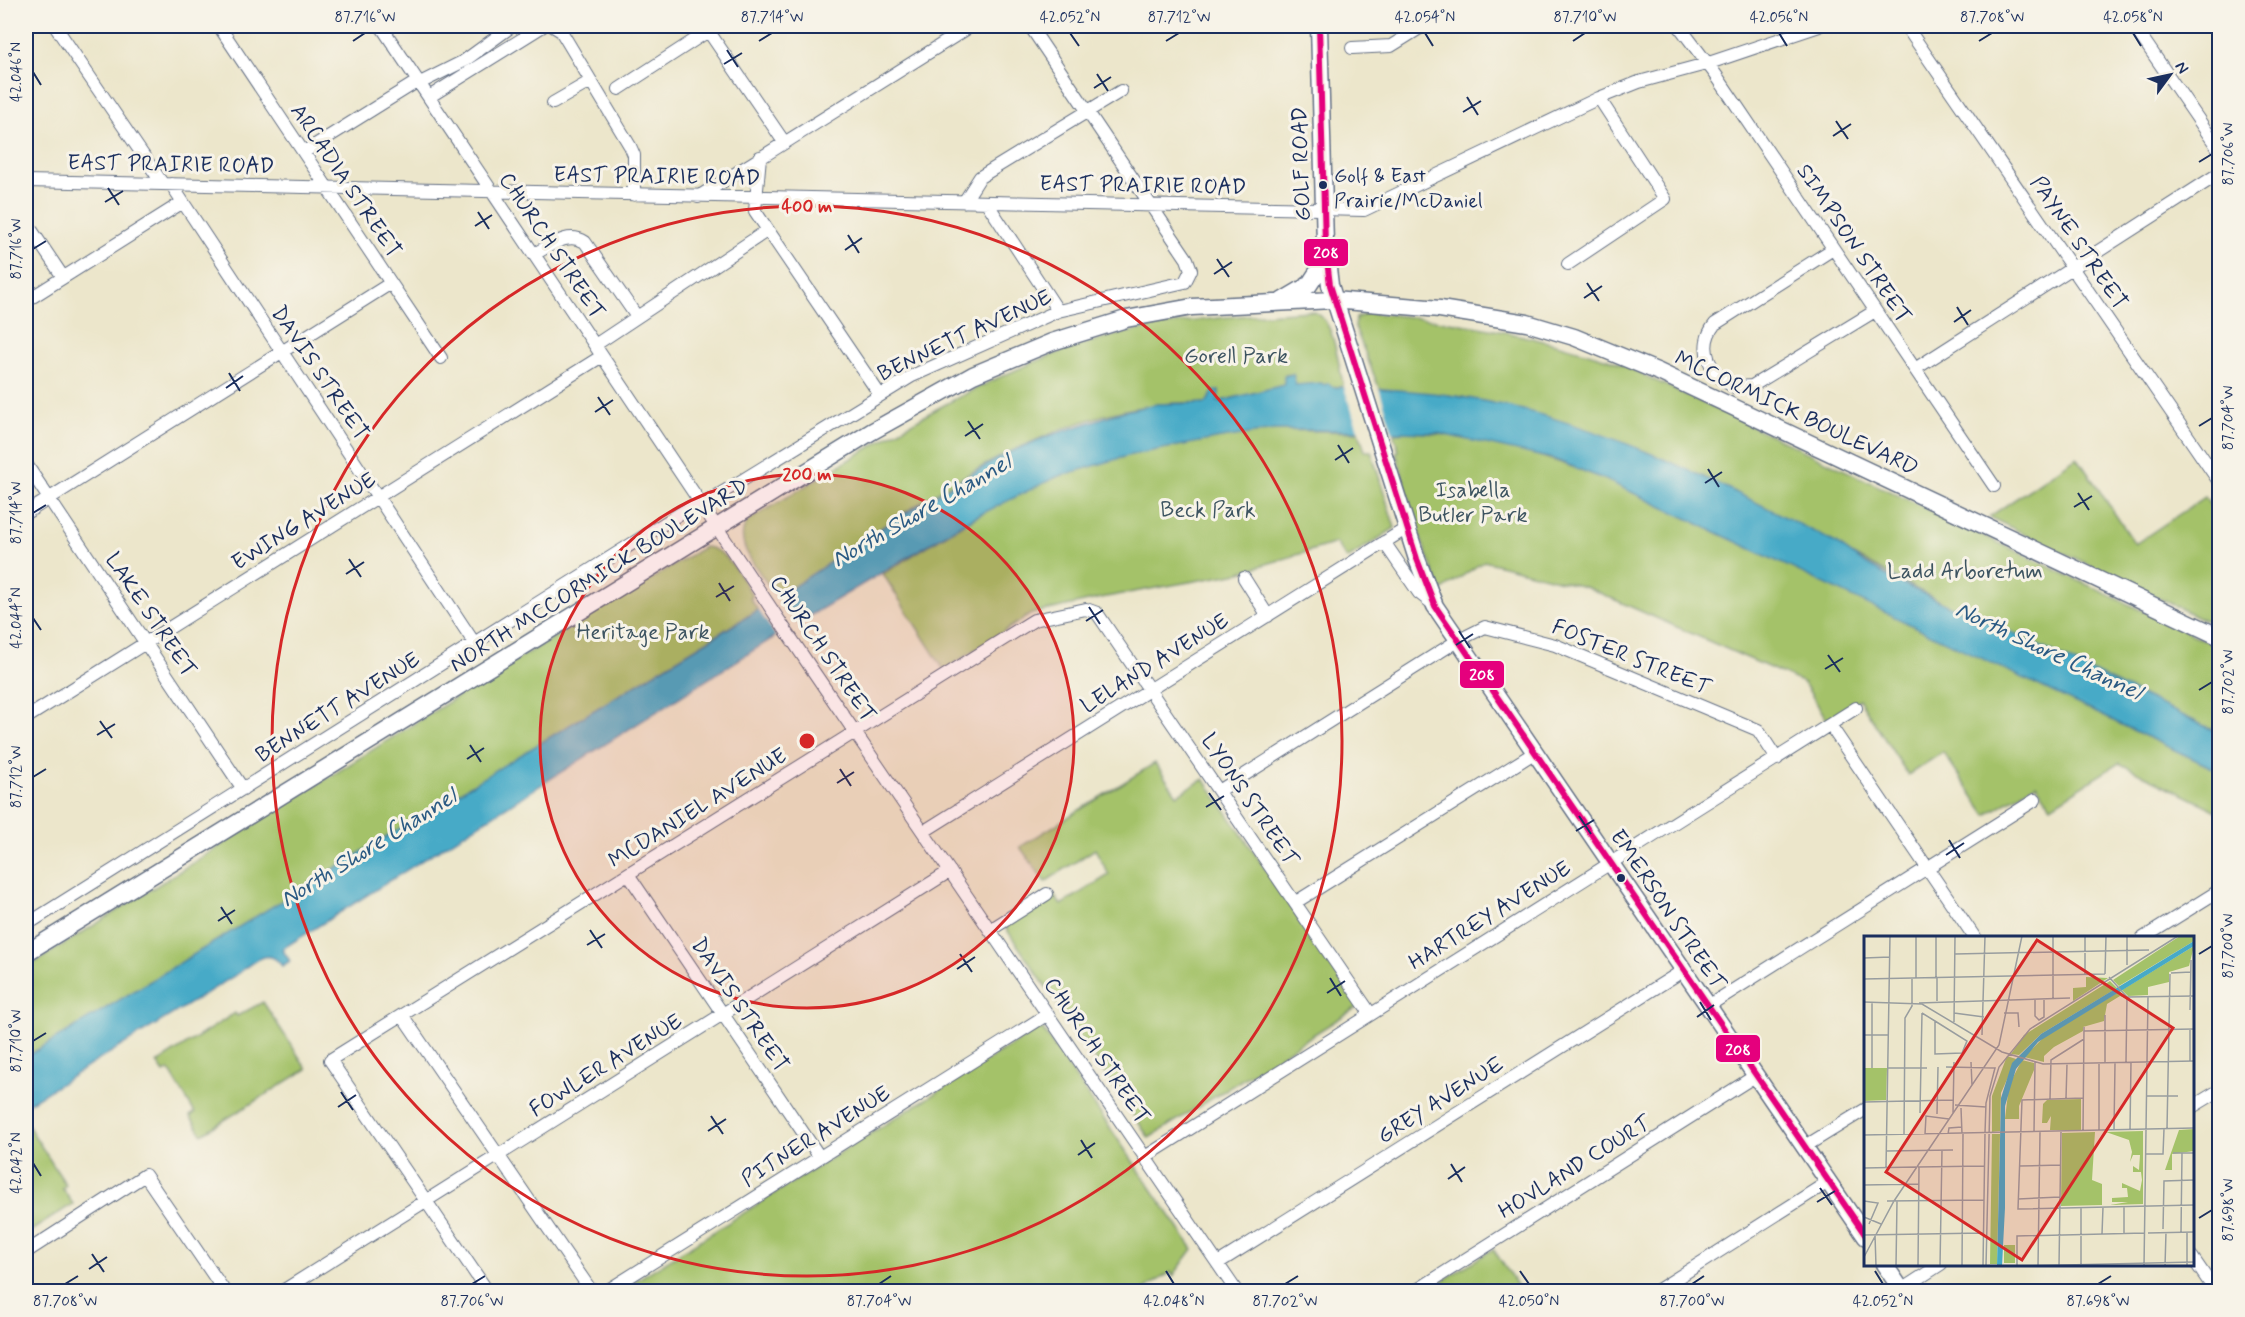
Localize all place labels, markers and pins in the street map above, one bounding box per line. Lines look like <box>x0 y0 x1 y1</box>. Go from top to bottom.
place label: Golf & East Prairie/McDaniel <box>1334 163 1483 215</box>
marker: Golf & East Prairie/McDaniel <box>1317 179 1329 191</box>
centre of rings <box>797 731 817 751</box>
unlabelled marker <box>1615 872 1627 884</box>

